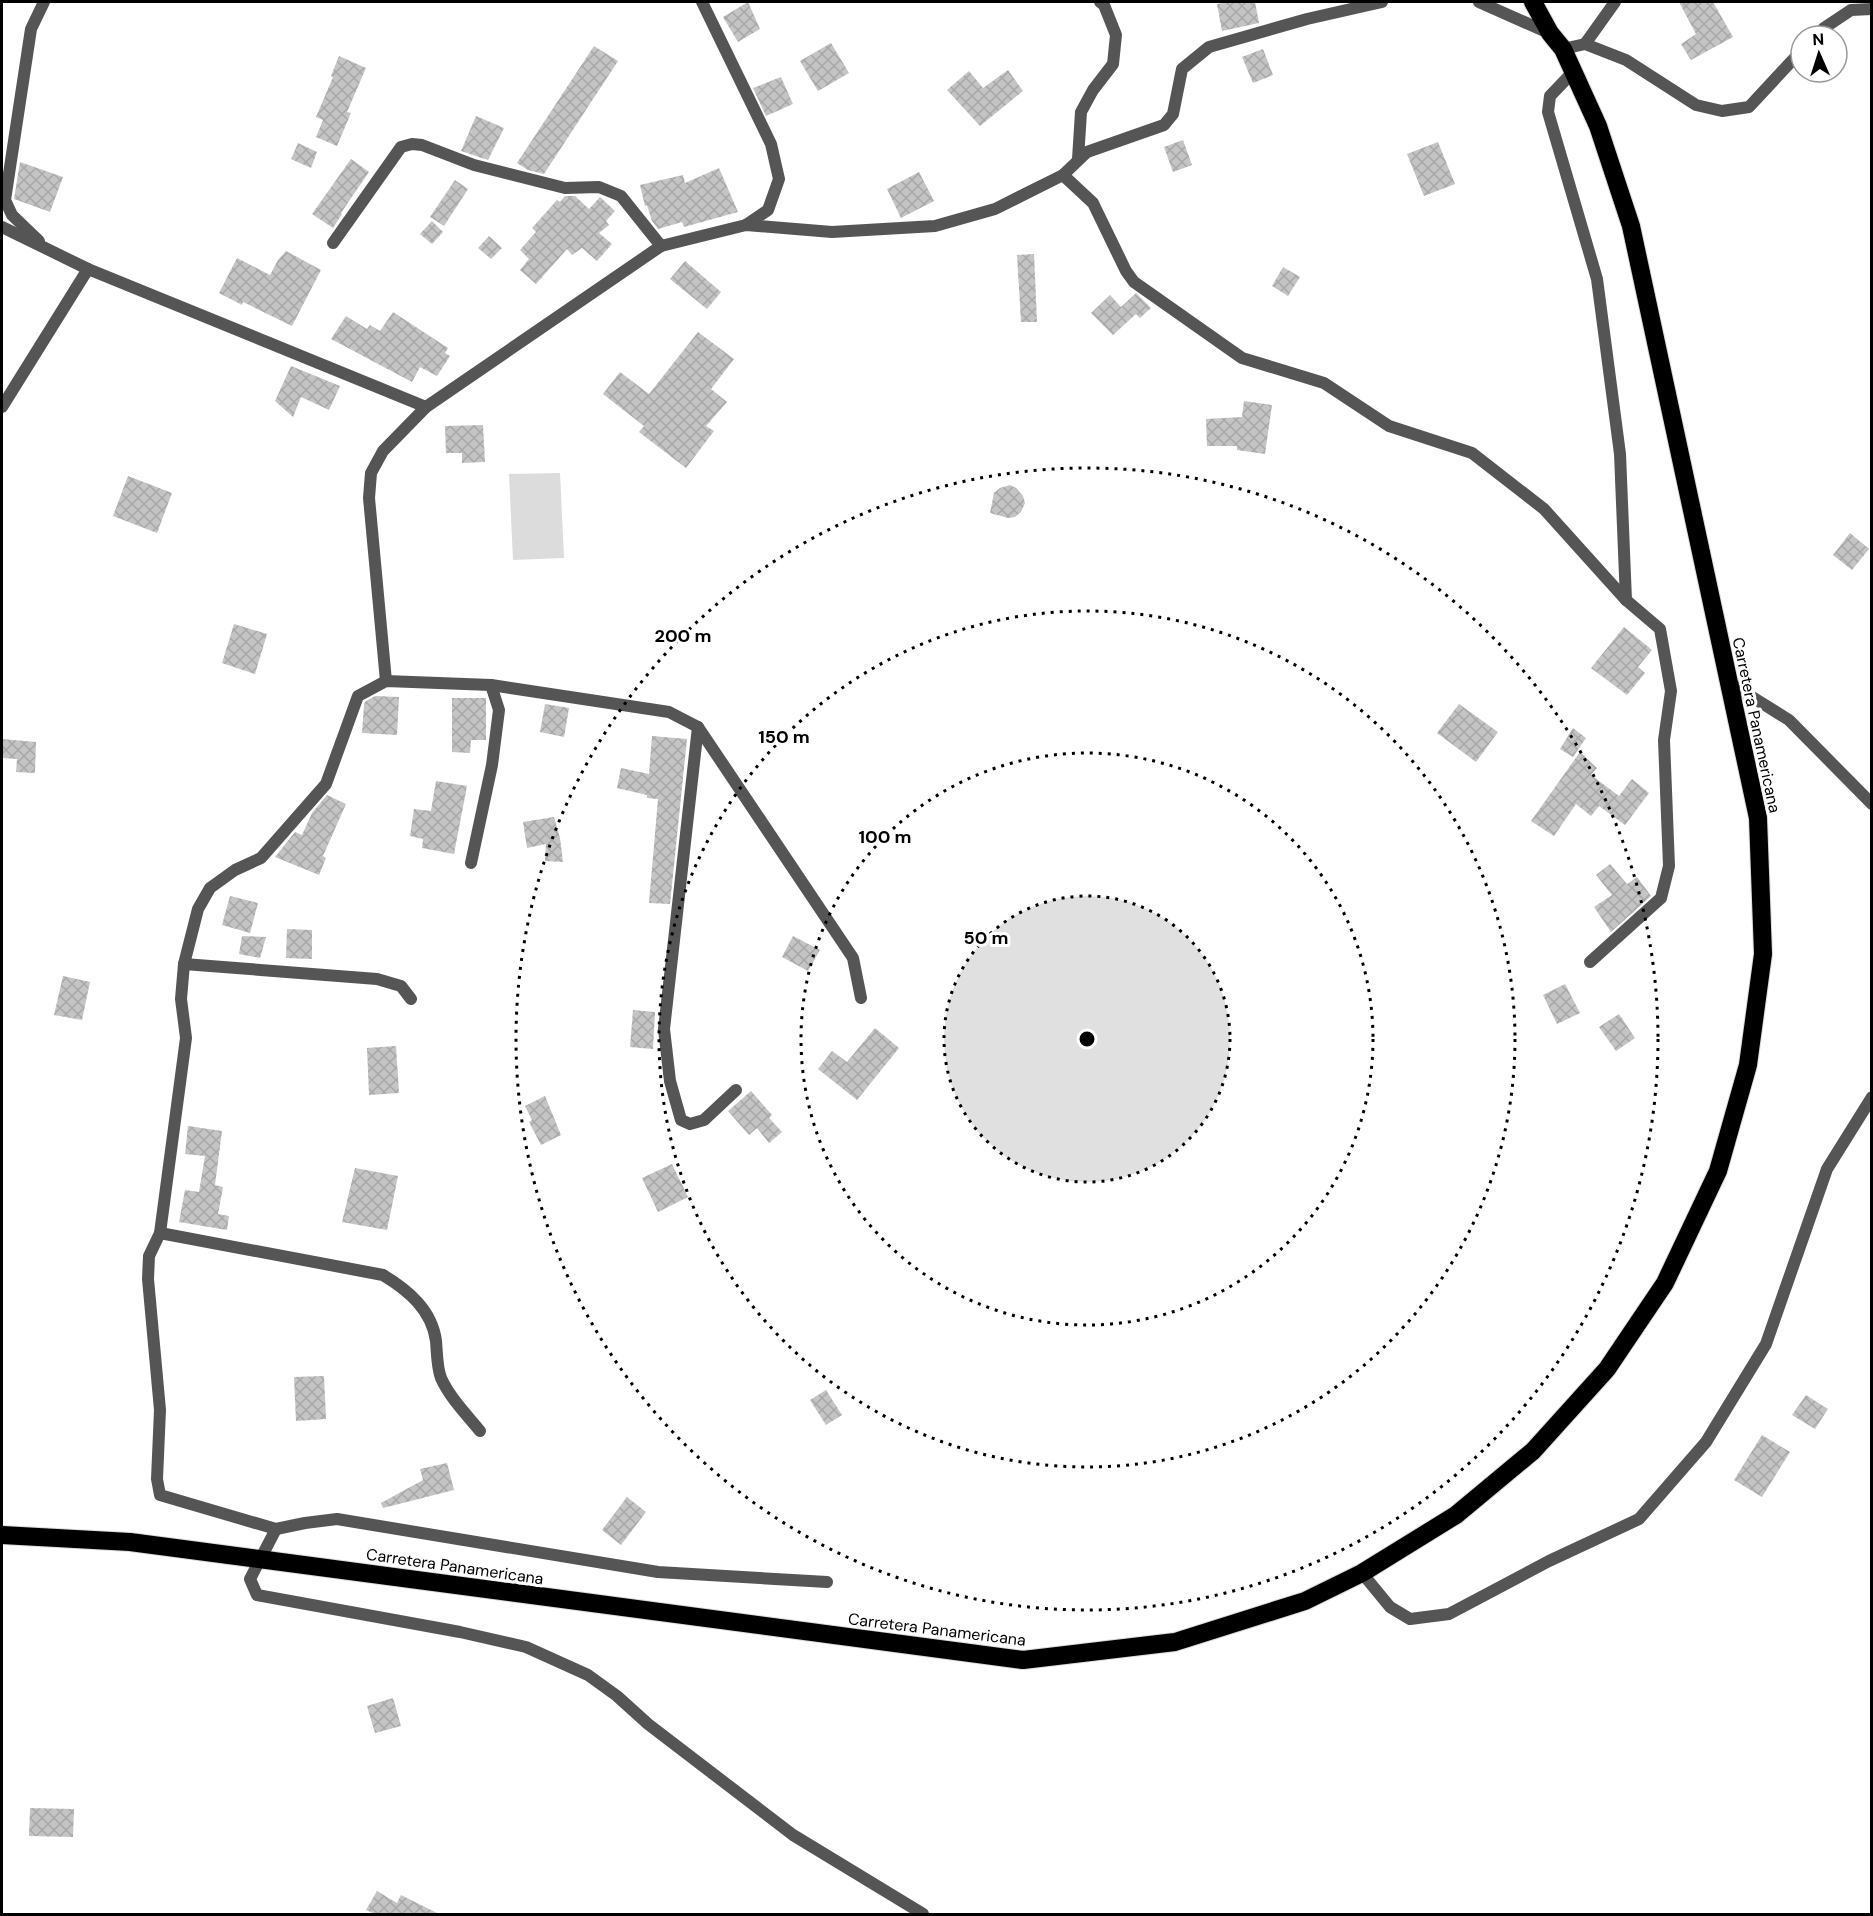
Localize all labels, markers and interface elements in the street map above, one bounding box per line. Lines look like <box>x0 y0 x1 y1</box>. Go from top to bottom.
north arrow <box>1789 24 1849 84</box>
text: N <box>1812 29 1825 50</box>
text: 200 m <box>655 624 711 648</box>
street label: Carretera Panamericana <box>1728 635 1785 815</box>
text: 150 m <box>758 725 810 749</box>
text: 100 m <box>858 825 912 849</box>
text: 50 m <box>963 926 1009 950</box>
centre of rings <box>1077 1029 1097 1049</box>
street label: Carretera Panamericana <box>365 1544 545 1589</box>
street label: Carretera Panamericana <box>847 1608 1027 1651</box>

